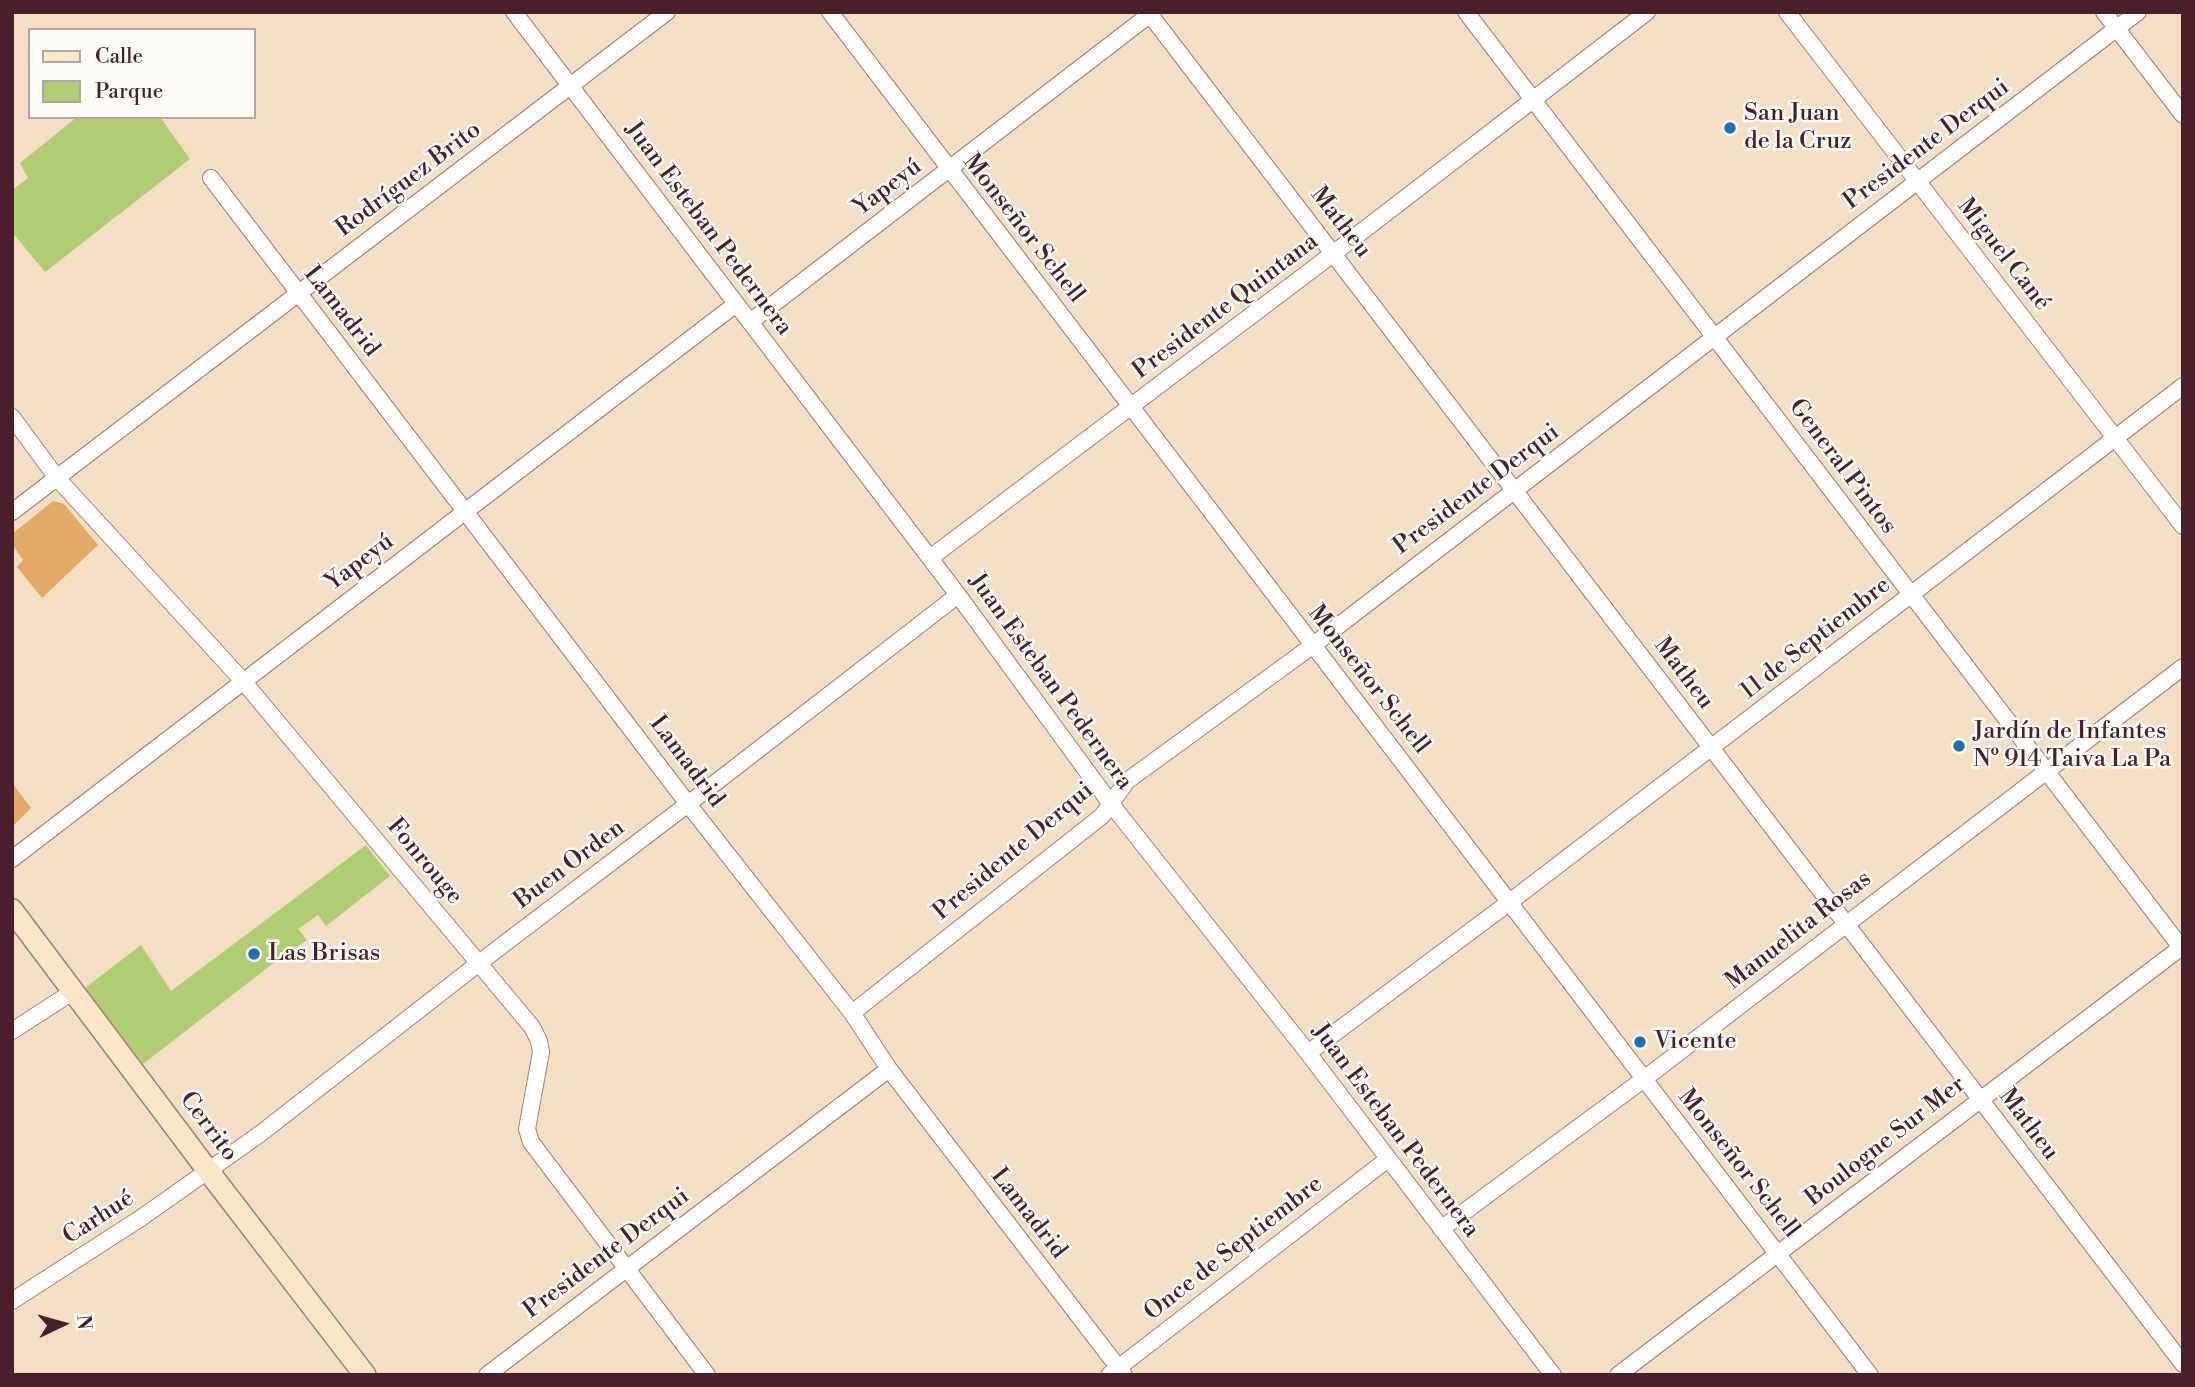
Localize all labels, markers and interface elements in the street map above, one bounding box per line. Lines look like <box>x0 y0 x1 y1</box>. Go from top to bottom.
legend <box>28 28 256 119</box>
text: Calle <box>95 44 143 70</box>
street label: Presidente Derqui <box>1838 73 2016 217</box>
text: Parque <box>95 79 163 105</box>
place label: San Juan de la Cruz <box>1744 100 1852 156</box>
street label: Rodríguez Brito <box>331 116 487 244</box>
street label: Juan Esteban Pedernera <box>618 116 798 342</box>
marker: San Juan de la Cruz <box>1722 120 1738 136</box>
street label: Monseñor Schell <box>956 149 1090 309</box>
street label: Yapeyú <box>848 153 928 223</box>
street label: Matheu <box>1303 182 1377 264</box>
street label: Miguel Cané <box>1950 193 2056 317</box>
street label: Presidente Quintana <box>1128 228 1324 386</box>
street label: Lamadrid <box>297 261 385 363</box>
street label: General Pintos <box>1782 394 1902 540</box>
street label: Presidente Derqui <box>1388 418 1566 562</box>
street label: Yapeyú <box>320 528 400 598</box>
street label: Juan Esteban Pedernera <box>962 568 1138 796</box>
street label: 11 de Septiembre <box>1735 572 1897 706</box>
street label: Monseñor Schell <box>1301 600 1435 760</box>
street label: Matheu <box>1647 632 1719 716</box>
street label: Lamadrid <box>642 711 730 813</box>
place label: Jardín de Infantes Nº 914 Taiva La Pa <box>1973 718 2171 774</box>
marker: Jardín de Infantes Nº 914 Taiva La Pa <box>1951 738 1967 754</box>
street label: Presidente Derqui <box>928 777 1100 927</box>
street label: Fonrouge <box>380 813 468 911</box>
street label: Buen Orden <box>509 814 631 916</box>
street label: Manuelita Rosas <box>1720 865 1878 997</box>
place label: Las Brisas <box>268 940 380 968</box>
marker: Las Brisas <box>246 946 262 962</box>
street label: Juan Esteban Pedernera <box>1305 1018 1485 1244</box>
place label: Vicente <box>1654 1028 1737 1056</box>
marker: Vicente <box>1632 1034 1648 1050</box>
street label: Boulogne Sur Mer <box>1800 1071 1972 1213</box>
street label: Matheu <box>1992 1083 2064 1167</box>
street label: Monseñor Schell <box>1671 1084 1805 1244</box>
street label: Cerrito <box>173 1087 243 1167</box>
street label: Lamadrid <box>984 1163 1072 1265</box>
street label: Once de Septiembre <box>1139 1170 1329 1328</box>
street label: Presidente Derqui <box>518 1182 696 1326</box>
street label: Carhué <box>58 1184 140 1252</box>
north arrow <box>28 1289 98 1359</box>
text: N <box>71 1314 97 1331</box>

